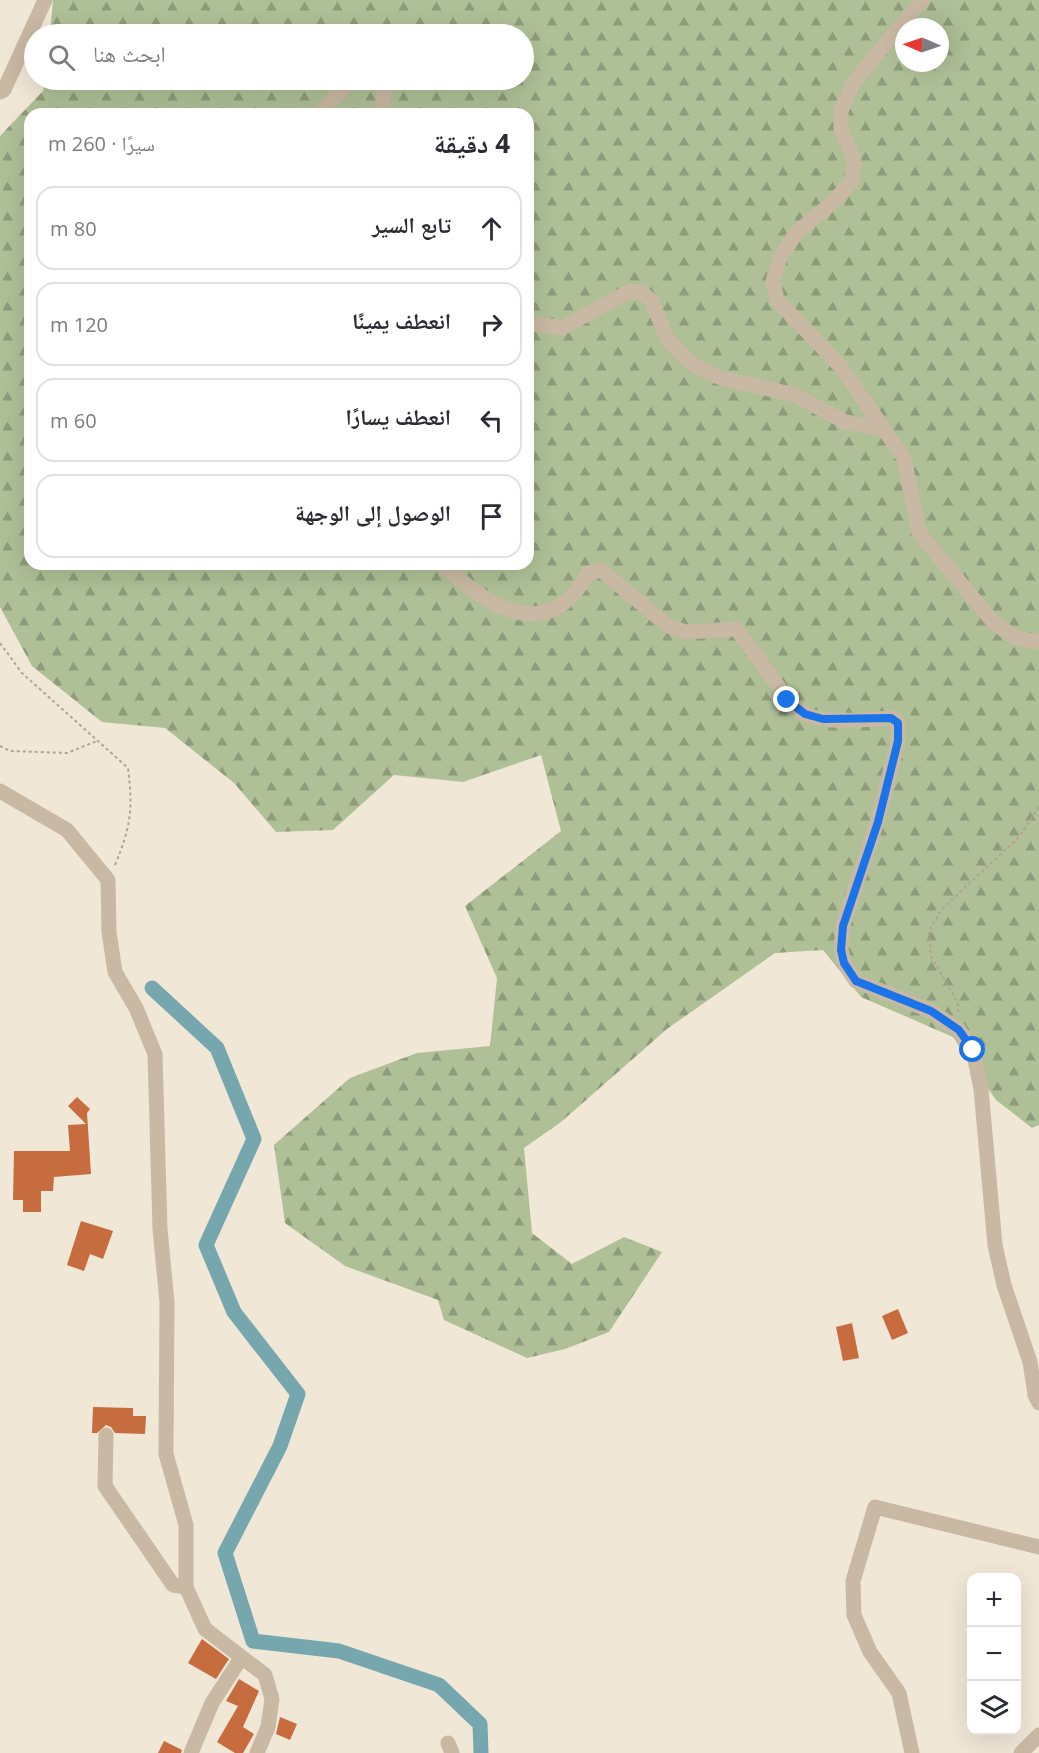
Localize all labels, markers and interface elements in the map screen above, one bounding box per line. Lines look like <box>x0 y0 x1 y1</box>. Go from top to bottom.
north arrow <box>895 18 949 72</box>
search box <box>24 24 534 90</box>
text: ابحث هنا <box>93 38 166 68</box>
icon: search <box>45 41 78 74</box>
text: 4 دقيقة <box>434 125 510 161</box>
text: سيرًا · 260 m <box>48 130 155 157</box>
text: تابع السير <box>372 209 451 239</box>
icon: ahead <box>475 212 508 245</box>
text: 80 m <box>50 215 97 242</box>
text: انعطف يمينًا <box>352 305 451 335</box>
icon: right <box>475 308 508 341</box>
text: 120 m <box>50 311 108 338</box>
text: انعطف يسارًا <box>346 401 451 431</box>
icon: left <box>475 404 508 437</box>
text: 60 m <box>50 407 97 434</box>
text: الوصول إلى الوجهة <box>295 497 451 527</box>
icon: arrive <box>475 500 508 533</box>
route end <box>773 686 799 712</box>
route start <box>959 1036 985 1062</box>
map controls <box>967 1573 1021 1735</box>
button: + <box>967 1573 1021 1627</box>
button: − <box>967 1627 1021 1681</box>
button: layers <box>967 1681 1021 1735</box>

